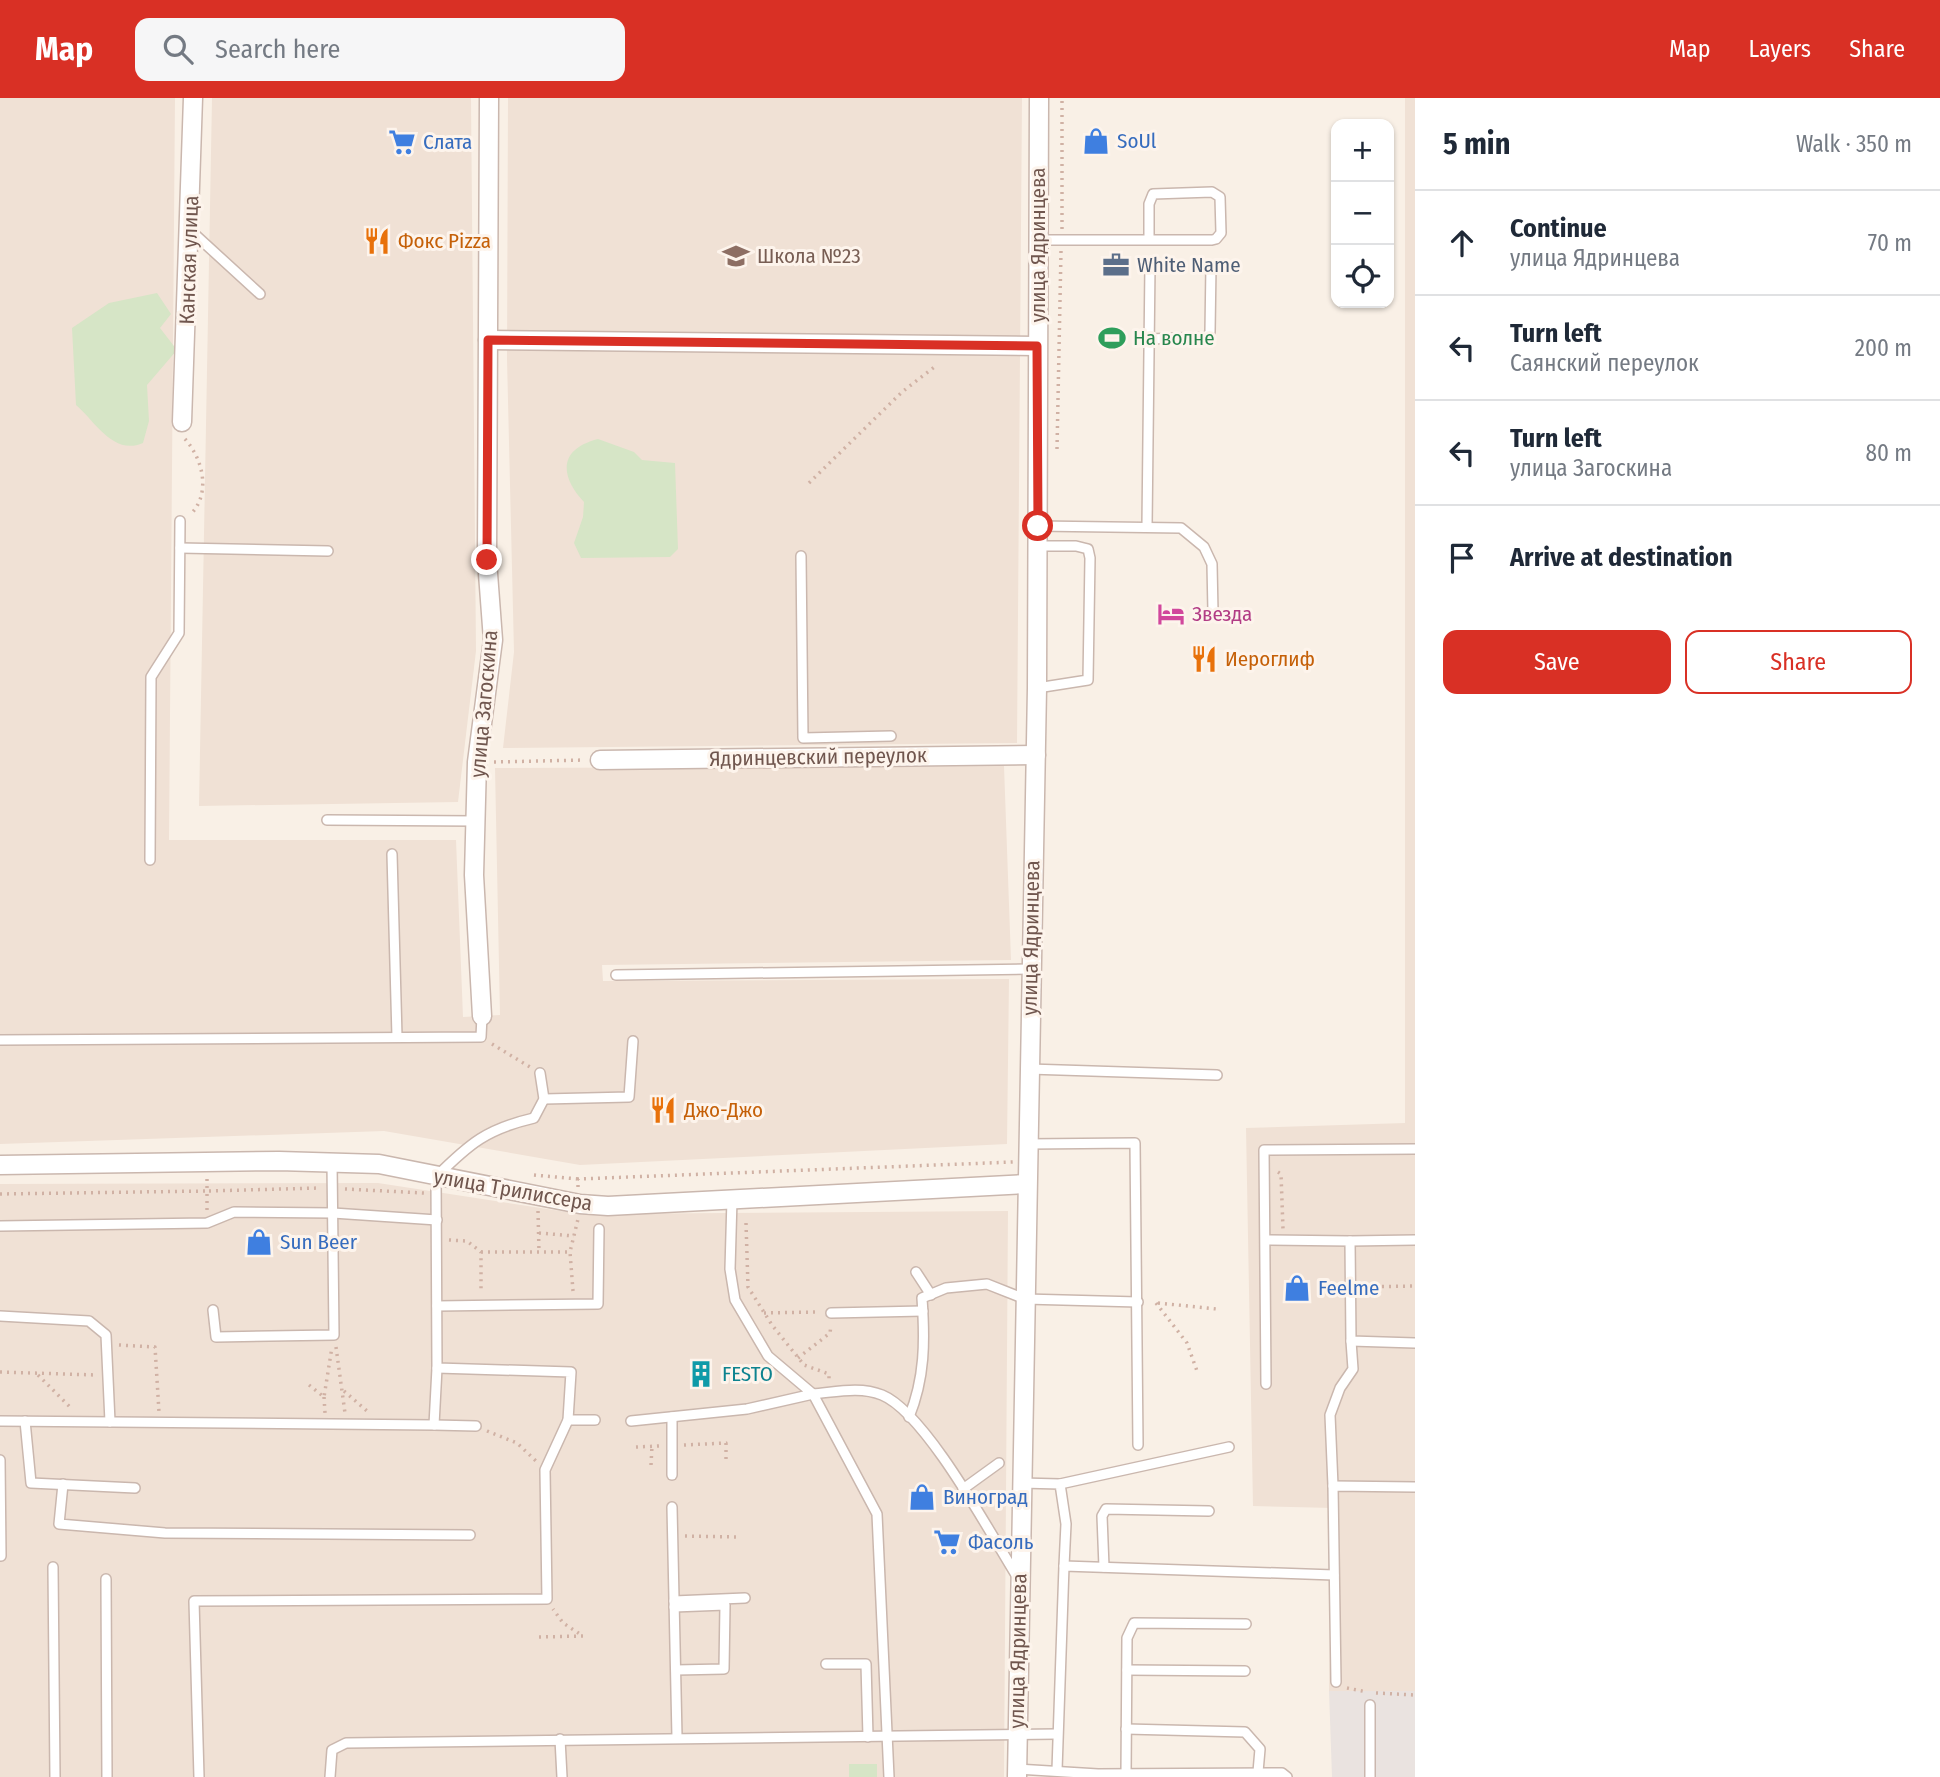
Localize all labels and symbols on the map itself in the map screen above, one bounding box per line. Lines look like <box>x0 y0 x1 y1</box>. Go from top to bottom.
shop icon: SoUl <box>1081 126 1111 156</box>
supermarket icon: Слата <box>387 127 417 157</box>
place label: SoUl <box>1117 128 1157 154</box>
place label: Слата <box>423 129 472 155</box>
street label: улица Ядринцева <box>1025 167 1051 323</box>
street label: Канская улица <box>174 195 204 325</box>
restaurant icon: Фокс Pizza <box>362 226 392 256</box>
place label: Фокс Pizza <box>398 228 491 254</box>
school or university icon: Школа №23 <box>721 241 751 271</box>
place label: Школа №23 <box>757 243 861 269</box>
office icon: White Name <box>1101 250 1131 280</box>
place label: White Name <box>1137 252 1241 278</box>
sports icon: На волне <box>1097 323 1127 353</box>
place label: На волне <box>1133 325 1215 351</box>
route start <box>1022 510 1053 541</box>
route end <box>471 544 502 575</box>
hotel icon: Звезда <box>1156 599 1186 629</box>
place label: Звезда <box>1192 601 1252 627</box>
street label: улица Загоскина <box>465 629 503 779</box>
restaurant icon: Иероглиф <box>1189 644 1219 674</box>
place label: Иероглиф <box>1225 646 1315 672</box>
street label: Ядринцевский переулок <box>709 742 927 772</box>
street label: улица Ядринцева <box>1017 860 1045 1016</box>
restaurant icon: Джо-Джо <box>648 1095 678 1125</box>
place label: Джо-Джо <box>683 1097 763 1123</box>
street label: улица Трилиссера <box>432 1163 594 1217</box>
shop icon: Sun Beer <box>244 1227 274 1257</box>
place label: Sun Beer <box>280 1229 358 1255</box>
shop icon: Feelme <box>1282 1273 1312 1303</box>
place label: Feelme <box>1318 1275 1379 1301</box>
building icon: FESTO <box>686 1359 716 1389</box>
place label: FESTO <box>722 1361 773 1387</box>
shop icon: Виноград <box>907 1482 937 1512</box>
place label: Виноград <box>943 1484 1028 1510</box>
supermarket icon: Фасоль <box>932 1527 962 1557</box>
place label: Фасоль <box>968 1529 1034 1555</box>
street label: улица Ядринцева <box>1004 1573 1032 1729</box>

